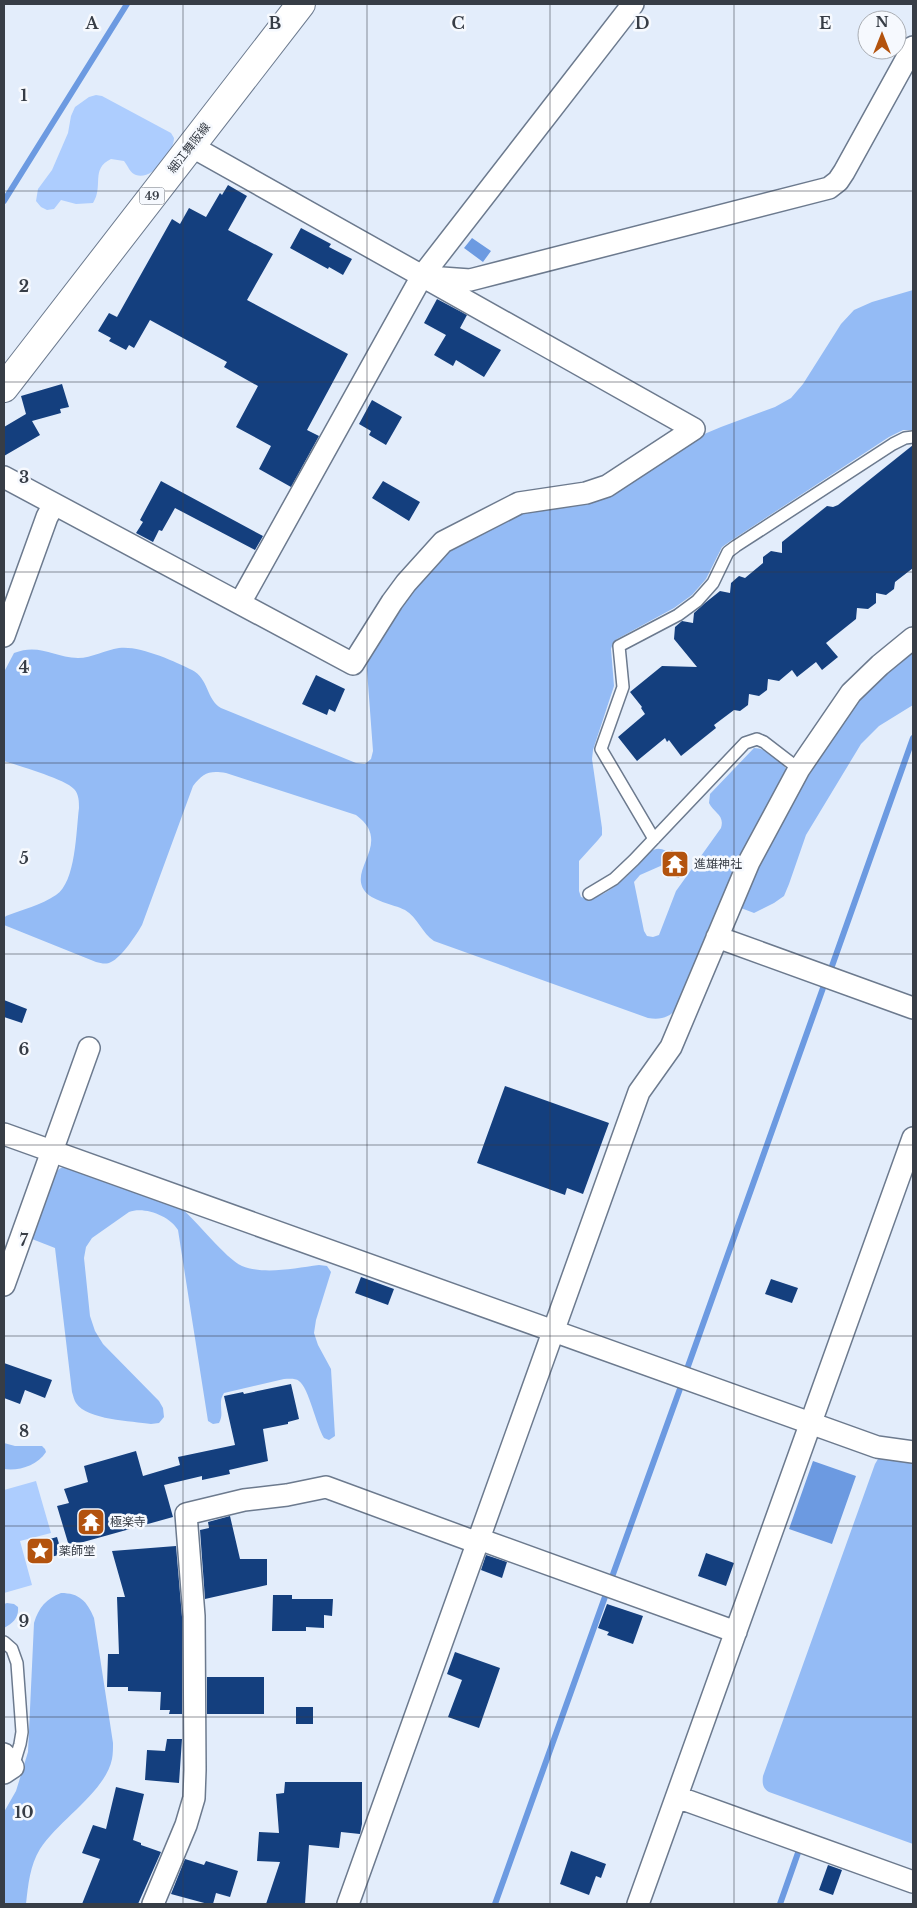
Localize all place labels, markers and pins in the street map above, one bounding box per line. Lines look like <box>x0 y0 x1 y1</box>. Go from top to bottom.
temple icon: 進雄神社 <box>660 849 690 879</box>
place label: 進雄神社 <box>694 856 742 871</box>
temple icon: 極楽寺 <box>76 1507 106 1537</box>
place label: 極楽寺 <box>110 1514 146 1529</box>
place icon: 薬師堂 <box>25 1536 55 1566</box>
place label: 薬師堂 <box>59 1543 95 1558</box>

